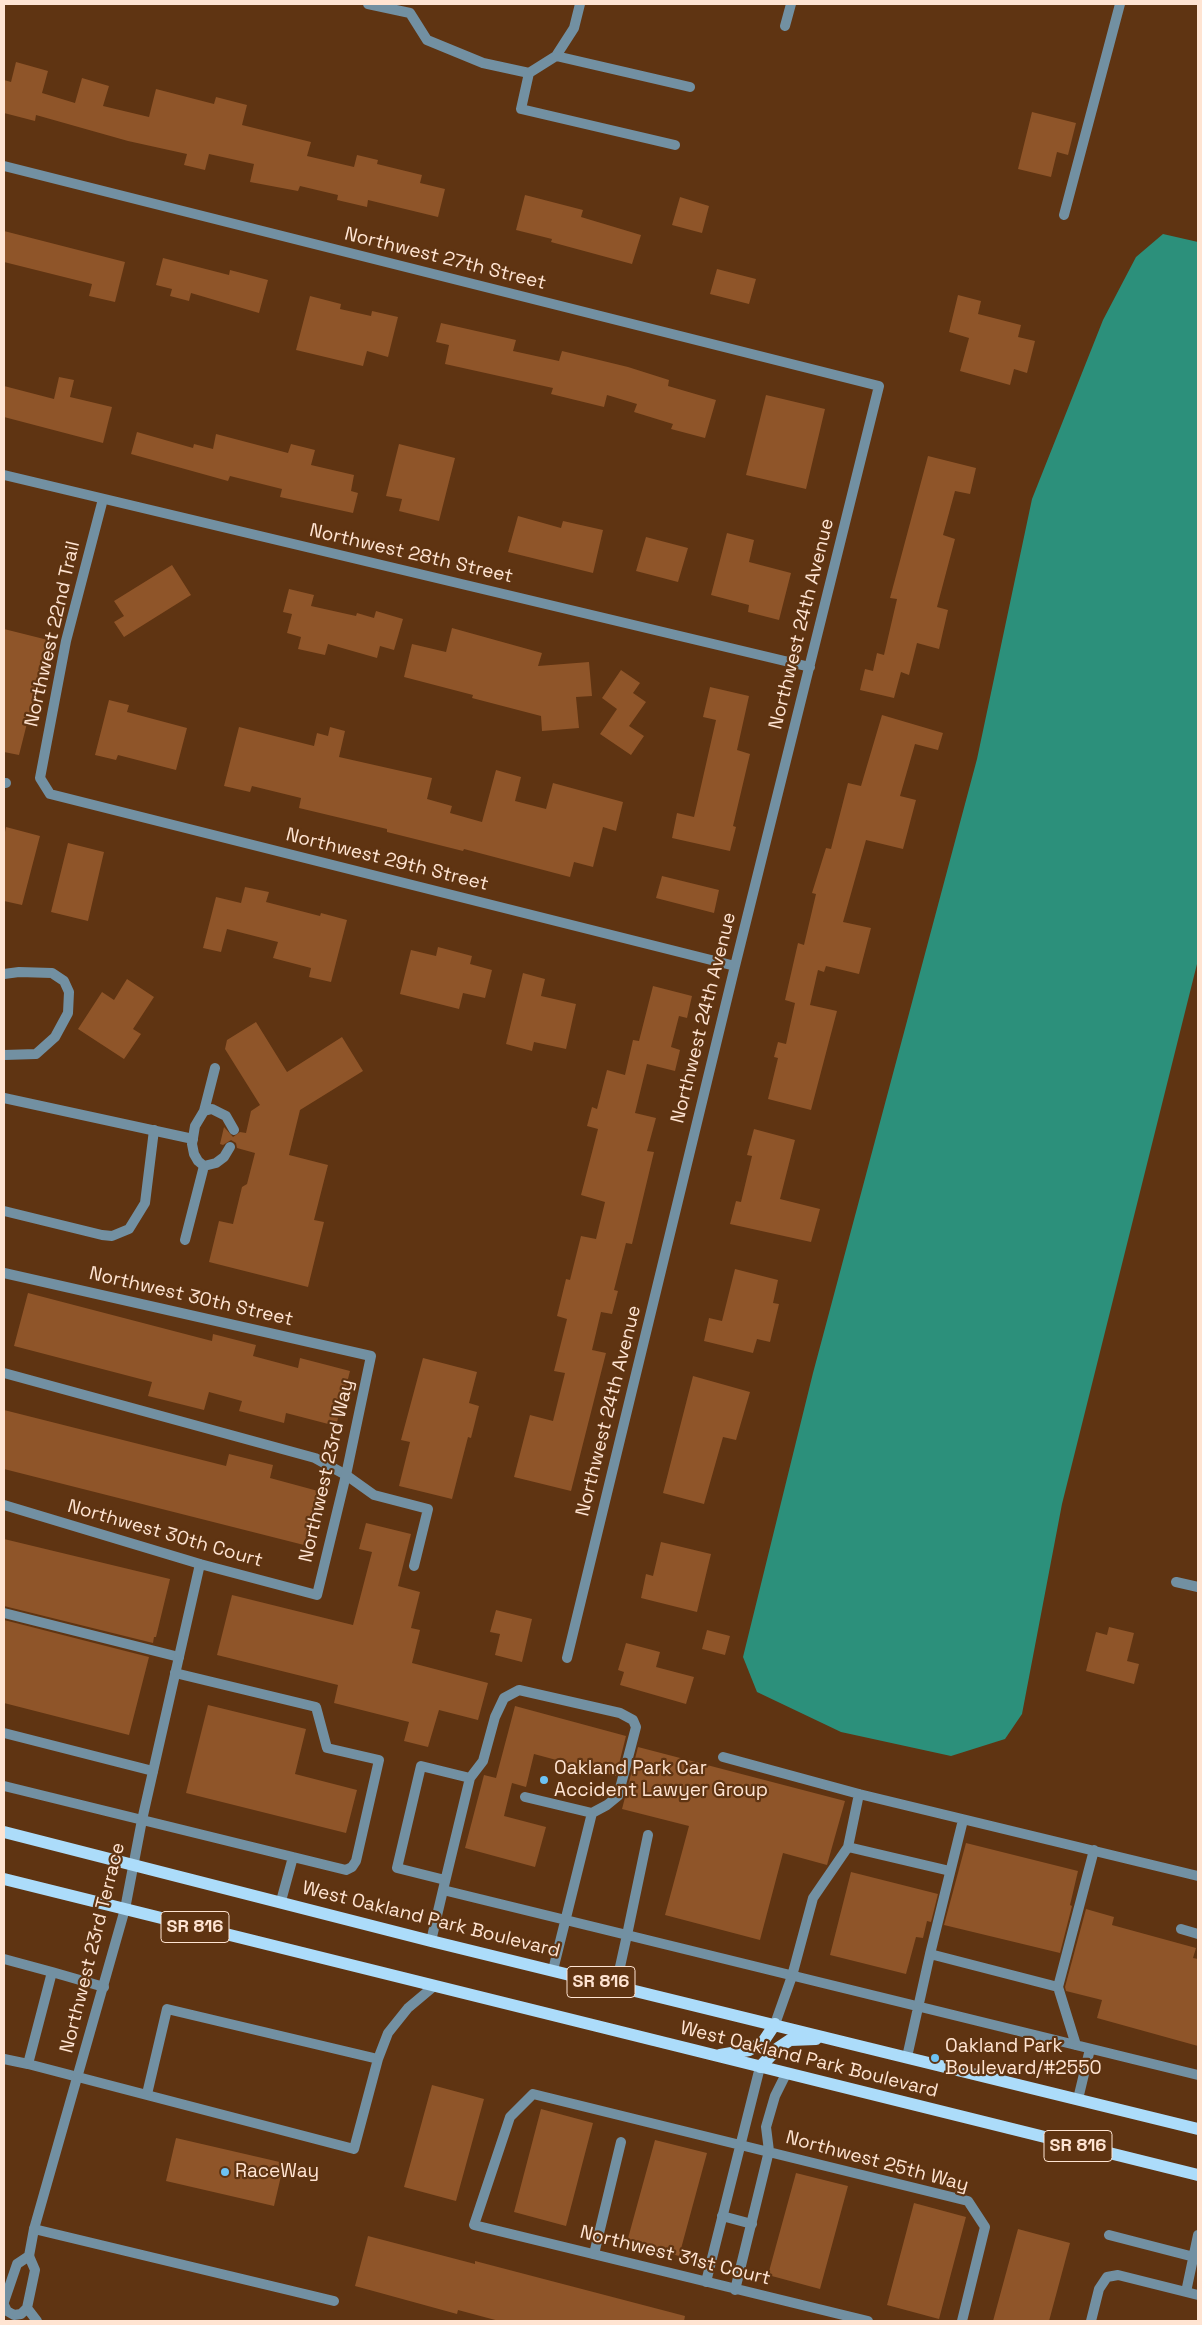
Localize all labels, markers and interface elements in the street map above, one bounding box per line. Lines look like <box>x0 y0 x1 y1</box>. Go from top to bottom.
street label: Northwest 27th Street <box>342 223 548 295</box>
street label: Northwest 24th Avenue <box>765 516 839 732</box>
street label: Northwest 28th Street <box>307 519 515 589</box>
street label: Northwest 22nd Trail <box>21 539 85 729</box>
street label: Northwest 29th Street <box>283 824 491 896</box>
street label: Northwest 24th Avenue <box>667 910 741 1126</box>
street label: Northwest 30th Street <box>87 1262 295 1332</box>
street label: Northwest 24th Avenue <box>572 1303 646 1519</box>
street label: Northwest 23rd Way <box>295 1377 359 1565</box>
street label: Northwest 30th Court <box>65 1495 265 1573</box>
place label: Oakland Park Car Accident Lawyer Group <box>554 1758 768 1802</box>
marker: Oakland Park Car Accident Lawyer Group <box>538 1774 550 1786</box>
street label: Northwest 23rd Terrace <box>56 1840 130 2056</box>
street label: West Oakland Park Boulevard <box>300 1877 562 1963</box>
road number: SR 816 <box>161 1911 229 1942</box>
road number: SR 816 <box>567 1966 635 1998</box>
street label: West Oakland Park Boulevard <box>678 2017 940 2103</box>
place label: Oakland Park Boulevard/#2550 <box>945 2036 1102 2080</box>
marker: Oakland Park Boulevard/#2550 <box>929 2052 941 2064</box>
street label: Northwest 25th Way <box>783 2127 971 2197</box>
road number: SR 816 <box>1044 2130 1112 2162</box>
place label: RaceWay <box>235 2161 319 2183</box>
marker: RaceWay <box>219 2166 231 2178</box>
street label: Northwest 31st Court <box>577 2221 773 2291</box>

